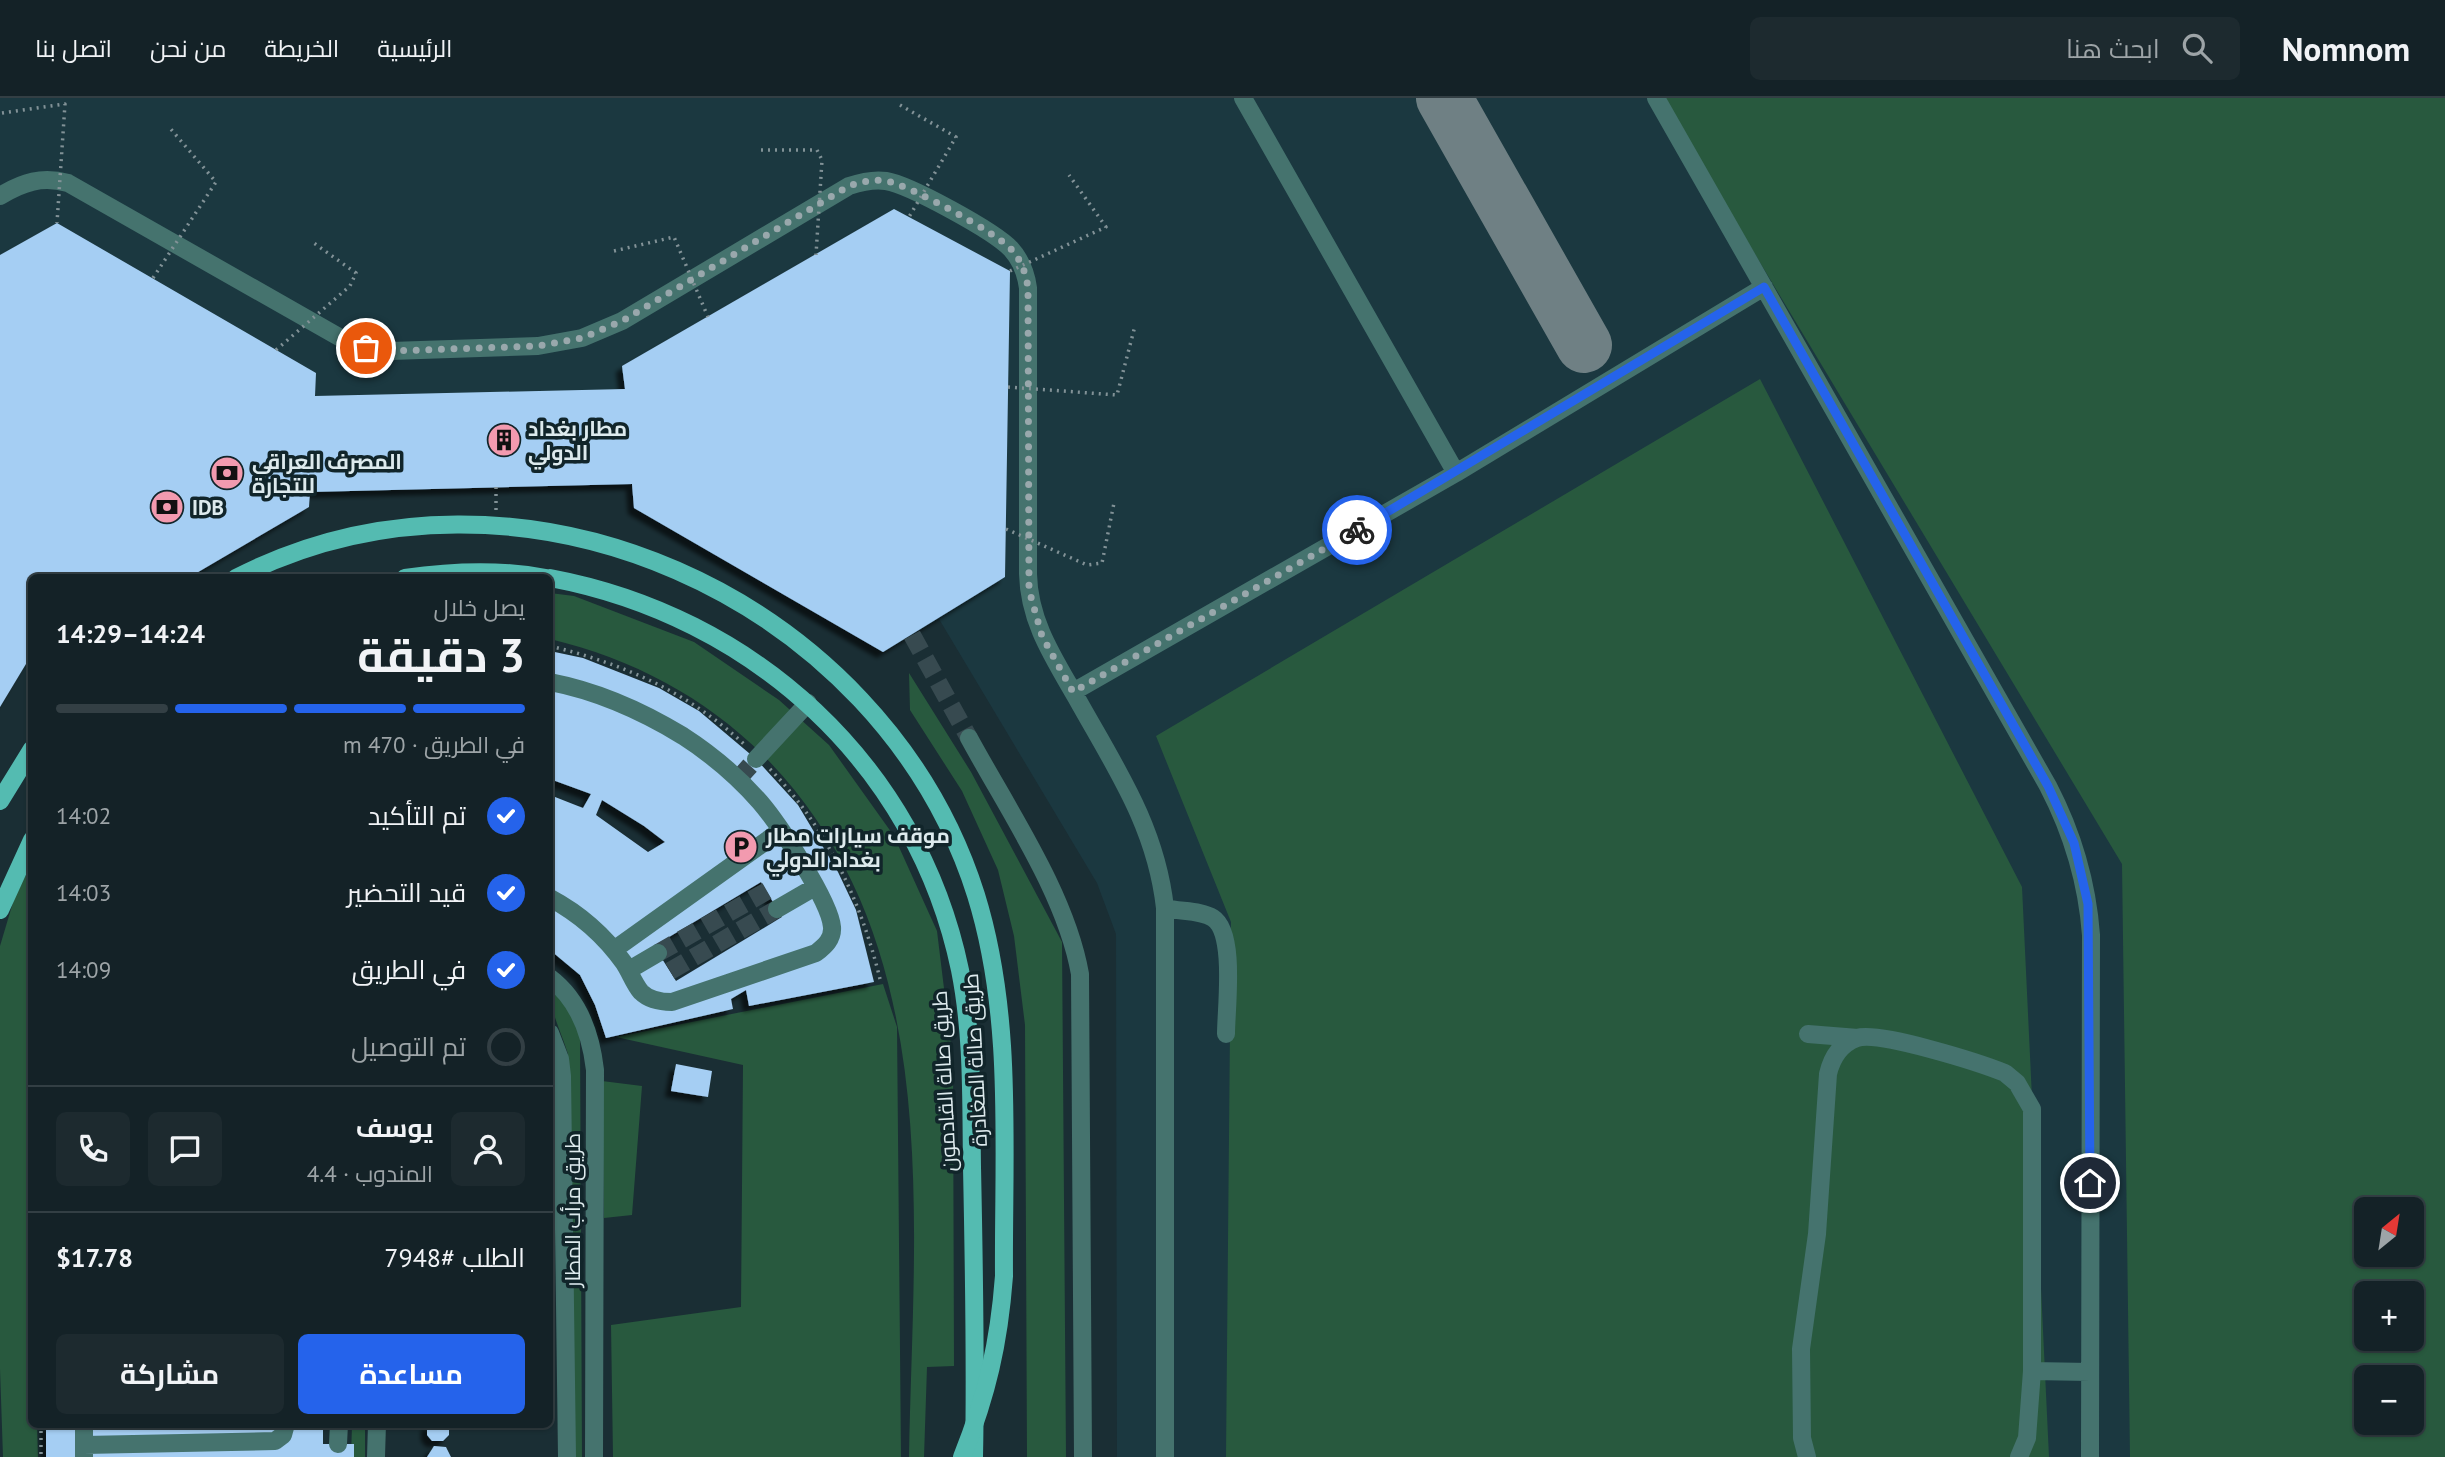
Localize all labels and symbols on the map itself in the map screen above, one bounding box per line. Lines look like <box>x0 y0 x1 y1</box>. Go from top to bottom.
pin <box>336 318 396 378</box>
place label: مطار بغداد الدولي <box>528 415 627 470</box>
building icon: مطار بغداد الدولي <box>485 421 523 459</box>
place label: المصرف العراقي للتجارة <box>252 448 402 499</box>
bank icon: المصرف العراقي للتجارة <box>208 454 246 492</box>
bank icon: IDB <box>148 488 186 526</box>
place label: IDB <box>192 494 224 521</box>
courier <box>1322 495 1392 565</box>
place label: موقف سيارات مطار بغداد الدولي <box>765 822 950 877</box>
parking icon: موقف سيارات مطار بغداد الدولي <box>722 828 760 866</box>
street label: طريق صالة المغادرة <box>957 973 993 1147</box>
street label: طريق صالة القادمون <box>926 990 962 1172</box>
street label: طريق مرأب المطار <box>559 1133 586 1288</box>
pin <box>2060 1153 2120 1213</box>
north arrow <box>2354 1197 2424 1267</box>

